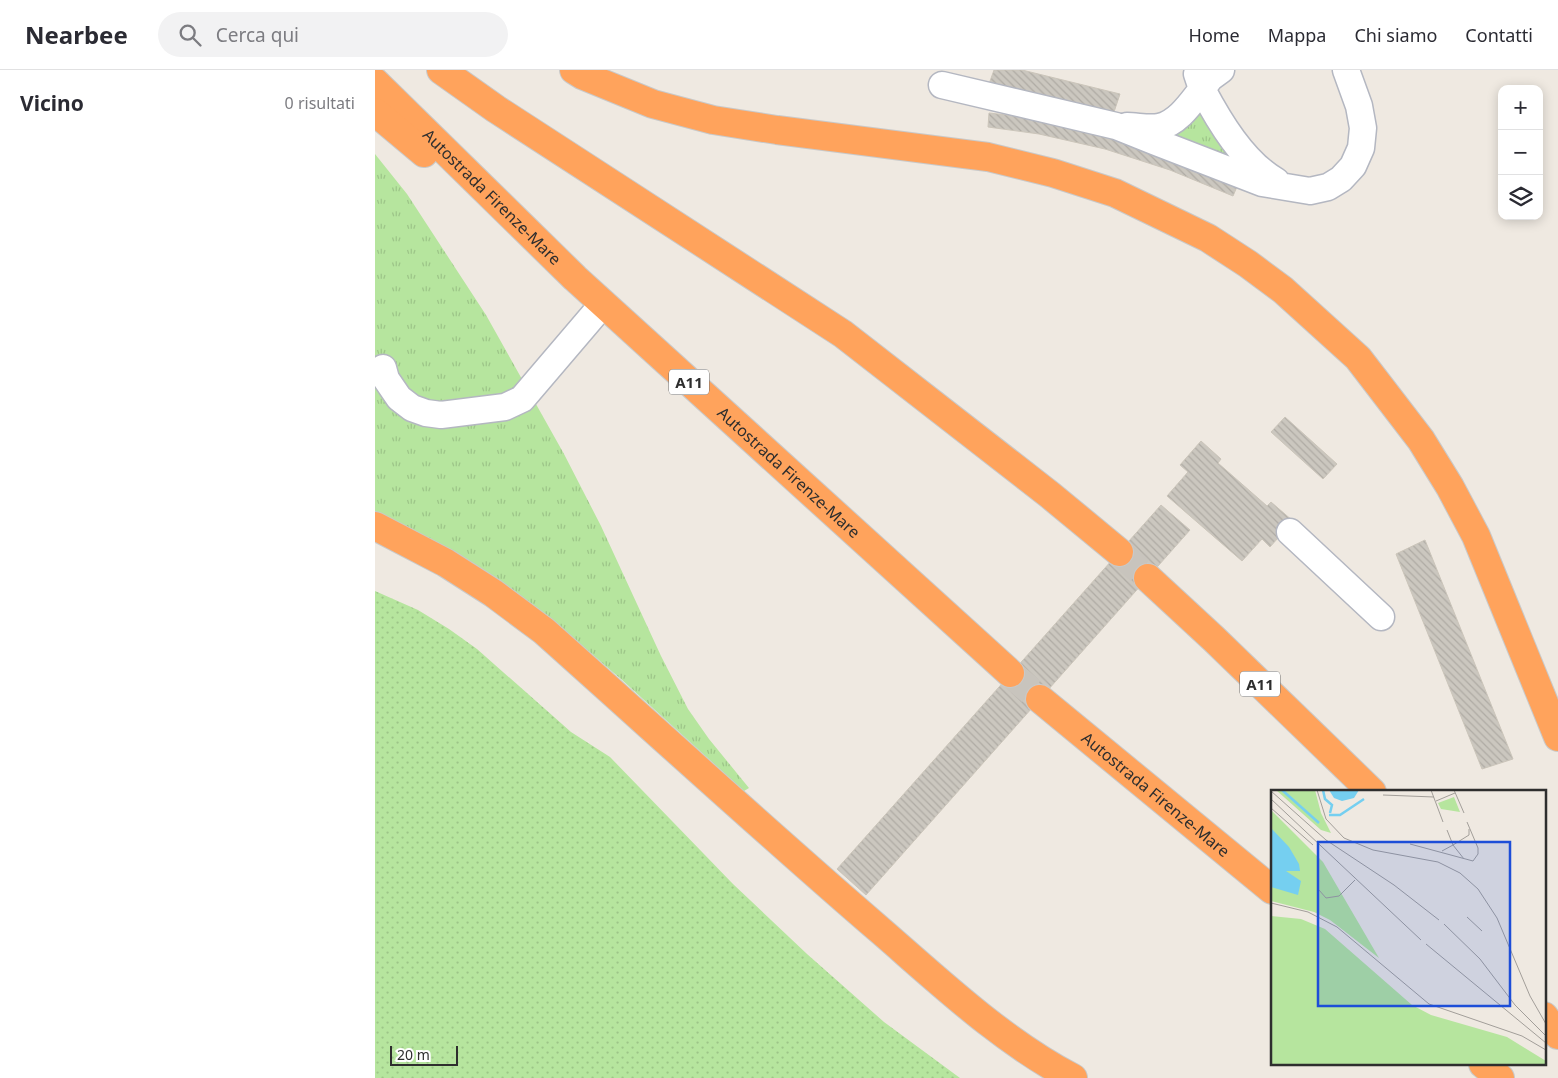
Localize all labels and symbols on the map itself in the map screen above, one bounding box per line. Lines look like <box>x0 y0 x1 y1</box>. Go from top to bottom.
street label: Autostrada Firenze-Mare <box>418 124 566 270</box>
road number: A11 <box>669 370 709 394</box>
street label: Autostrada Firenze-Mare <box>713 402 865 543</box>
road number: A11 <box>1240 672 1280 696</box>
street label: Autostrada Firenze-Mare <box>1077 727 1234 862</box>
inset map <box>1271 790 1545 1066</box>
scale bar <box>390 1043 457 1066</box>

